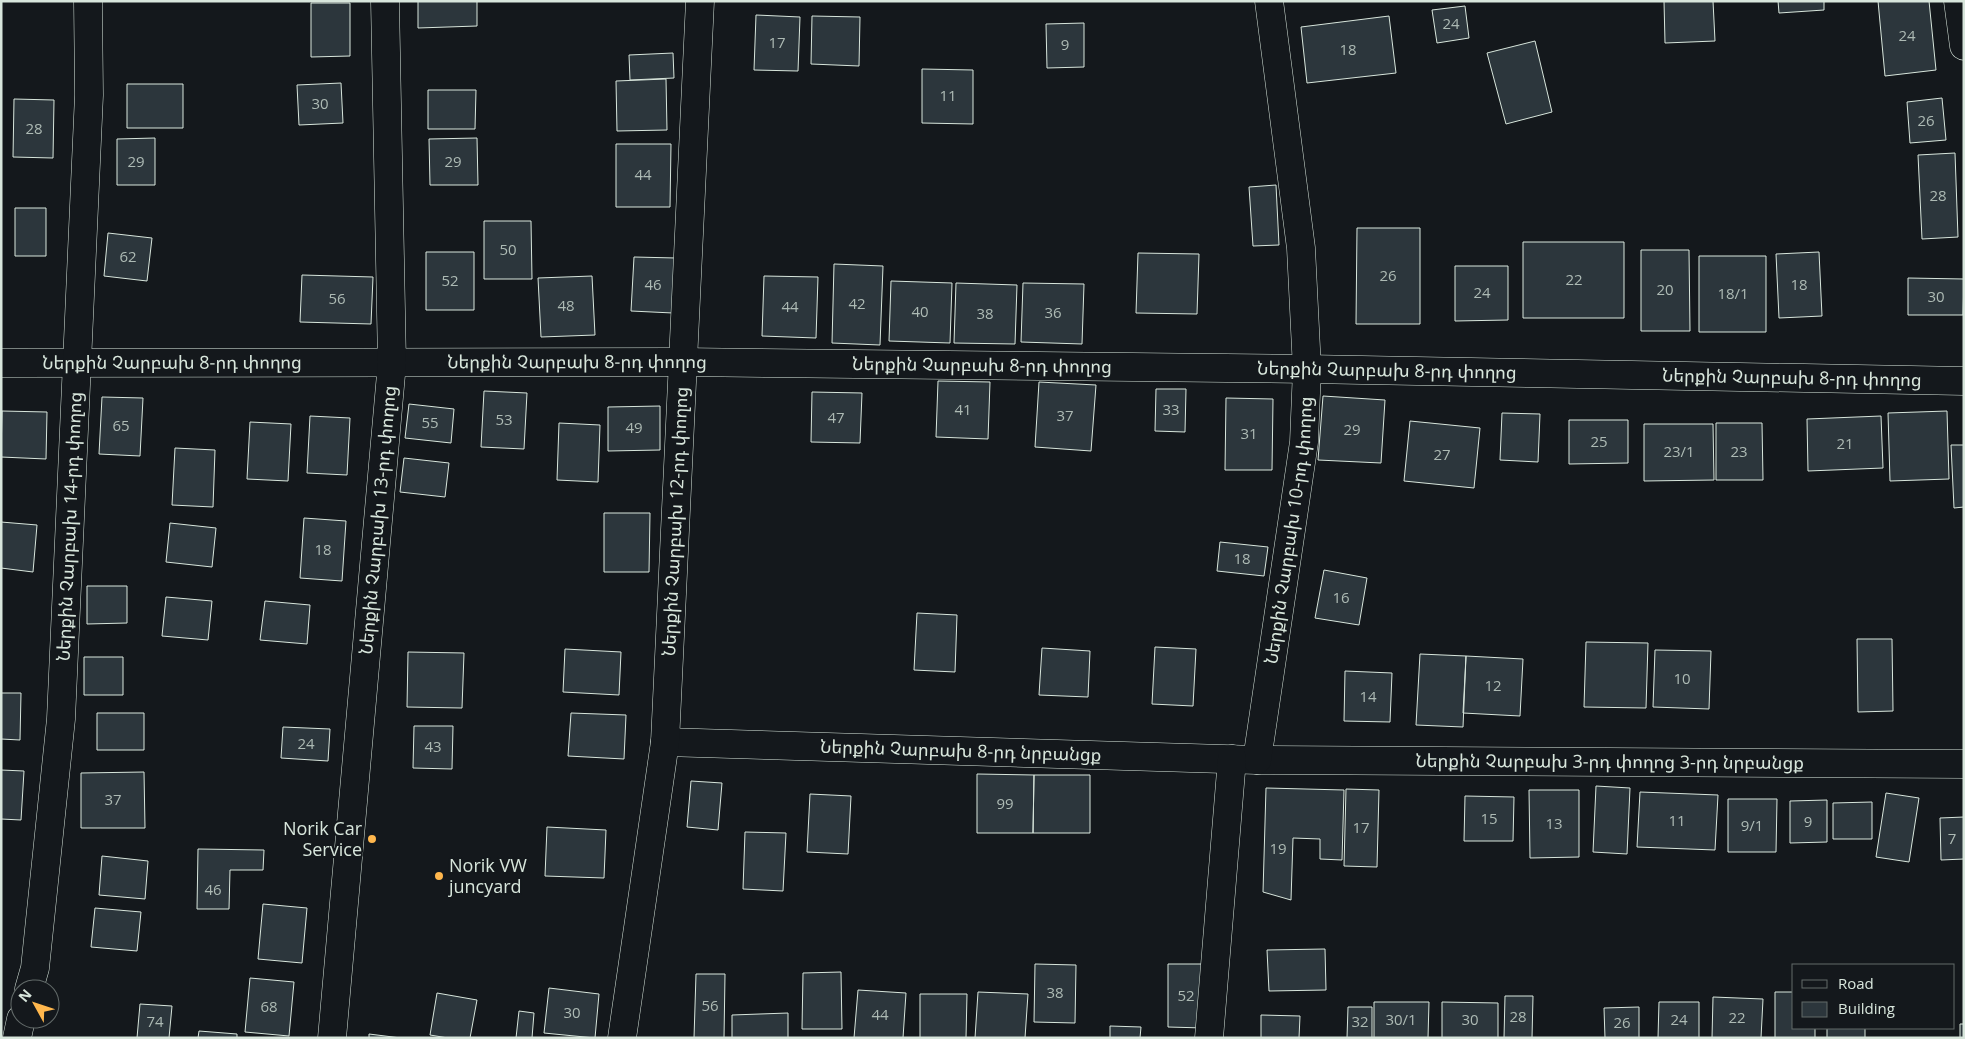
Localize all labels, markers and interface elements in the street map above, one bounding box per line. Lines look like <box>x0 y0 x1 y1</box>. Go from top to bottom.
house number: 24 <box>1442 13 1460 33</box>
house number: 24 <box>1898 25 1916 45</box>
house number: 17 <box>768 32 786 52</box>
house number: 9 <box>1061 34 1069 54</box>
house number: 18 <box>1339 39 1357 59</box>
house number: 11 <box>939 85 957 105</box>
house number: 30 <box>311 93 329 113</box>
house number: 26 <box>1917 110 1935 130</box>
house number: 28 <box>25 118 43 138</box>
house number: 29 <box>127 151 145 171</box>
house number: 29 <box>444 151 462 171</box>
house number: 44 <box>634 164 652 184</box>
house number: 28 <box>1929 185 1947 205</box>
house number: 50 <box>499 239 517 259</box>
house number: 62 <box>119 246 137 266</box>
house number: 26 <box>1379 265 1397 285</box>
house number: 22 <box>1565 269 1583 289</box>
house number: 52 <box>441 270 459 290</box>
house number: 46 <box>644 274 662 294</box>
house number: 18 <box>1790 274 1808 294</box>
house number: 20 <box>1656 279 1674 299</box>
house number: 24 <box>1473 282 1491 302</box>
house number: 18/1 <box>1717 283 1749 303</box>
house number: 30 <box>1927 286 1945 306</box>
house number: 56 <box>328 288 346 308</box>
house number: 42 <box>848 293 866 313</box>
house number: 48 <box>557 295 575 315</box>
house number: 44 <box>781 296 799 316</box>
house number: 40 <box>911 301 929 321</box>
house number: 36 <box>1044 302 1062 322</box>
house number: 38 <box>976 303 994 323</box>
street label: Ներքին Չարբախ 8-րդ փողոց <box>447 349 707 373</box>
street label: Ներքին Չարբախ 8-րդ փողոց <box>42 350 302 374</box>
street label: Ներքին Չարբախ 8-րդ փողոց <box>852 351 1112 378</box>
street label: Ներքին Չարբախ 8-րդ փողոց <box>1257 355 1517 384</box>
street label: Ներքին Չարբախ 8-րդ փողոց <box>1662 362 1922 391</box>
street label: Ներքին Չարբախ 13-րդ փողոց <box>353 384 401 655</box>
street label: Ներքին Չարբախ 12-րդ փողոց <box>656 386 693 657</box>
street label: Ներքին Չարբախ 14-րդ փողոց <box>51 391 87 662</box>
street label: Ներքին Չարբախ 10-րդ փողոց <box>1258 396 1317 666</box>
house number: 41 <box>954 399 972 419</box>
house number: 33 <box>1162 399 1180 419</box>
house number: 37 <box>1056 405 1074 425</box>
house number: 47 <box>827 407 845 427</box>
house number: 53 <box>495 409 513 429</box>
house number: 55 <box>421 412 439 432</box>
house number: 65 <box>112 415 130 435</box>
house number: 49 <box>625 417 643 437</box>
house number: 29 <box>1343 419 1361 439</box>
house number: 31 <box>1240 423 1258 443</box>
house number: 25 <box>1590 431 1608 451</box>
house number: 21 <box>1836 433 1854 453</box>
house number: 23/1 <box>1663 441 1695 461</box>
house number: 23 <box>1730 441 1748 461</box>
house number: 27 <box>1433 444 1451 464</box>
house number: 18 <box>314 539 332 559</box>
house number: 18 <box>1233 548 1251 568</box>
house number: 16 <box>1332 587 1350 607</box>
house number: 10 <box>1673 668 1691 688</box>
house number: 12 <box>1484 675 1502 695</box>
house number: 14 <box>1359 686 1377 706</box>
house number: 24 <box>297 733 315 753</box>
street label: Ներքին Չարբախ 8-րդ նրբանցք <box>820 734 1102 766</box>
house number: 43 <box>424 736 442 756</box>
street label: Ներքին Չարբախ 3-րդ փողոց 3-րդ նրբանցք <box>1415 748 1804 774</box>
house number: 37 <box>104 789 122 809</box>
house number: 99 <box>996 793 1014 813</box>
house number: 15 <box>1480 808 1498 828</box>
house number: 11 <box>1668 810 1686 830</box>
house number: 9 <box>1804 811 1812 831</box>
house number: 13 <box>1545 813 1563 833</box>
house number: 9/1 <box>1741 815 1763 835</box>
place label: Norik Car Service <box>283 816 363 861</box>
house number: 17 <box>1352 817 1370 837</box>
house number: 7 <box>1948 828 1956 848</box>
marker: Norik Car Service <box>366 833 378 845</box>
house number: 19 <box>1269 838 1287 858</box>
place label: Norik VW juncyard <box>448 853 527 898</box>
marker: Norik VW juncyard <box>433 870 445 882</box>
house number: 46 <box>204 879 222 899</box>
legend <box>1792 964 1955 1029</box>
text: Road <box>1838 973 1874 993</box>
north arrow <box>10 979 60 1029</box>
house number: 38 <box>1046 982 1064 1002</box>
text: N <box>14 985 36 1006</box>
house number: 52 <box>1177 985 1195 1005</box>
house number: 56 <box>701 995 719 1015</box>
house number: 68 <box>260 996 278 1016</box>
text: Building <box>1838 998 1895 1018</box>
house number: 30 <box>563 1002 581 1022</box>
house number: 44 <box>871 1004 889 1024</box>
house number: 28 <box>1509 1006 1527 1026</box>
house number: 22 <box>1728 1007 1746 1027</box>
house number: 30/1 <box>1385 1009 1417 1029</box>
house number: 30 <box>1461 1009 1479 1029</box>
house number: 24 <box>1670 1009 1688 1029</box>
house number: 74 <box>146 1011 164 1031</box>
house number: 32 <box>1351 1011 1369 1031</box>
house number: 26 <box>1613 1012 1631 1032</box>

